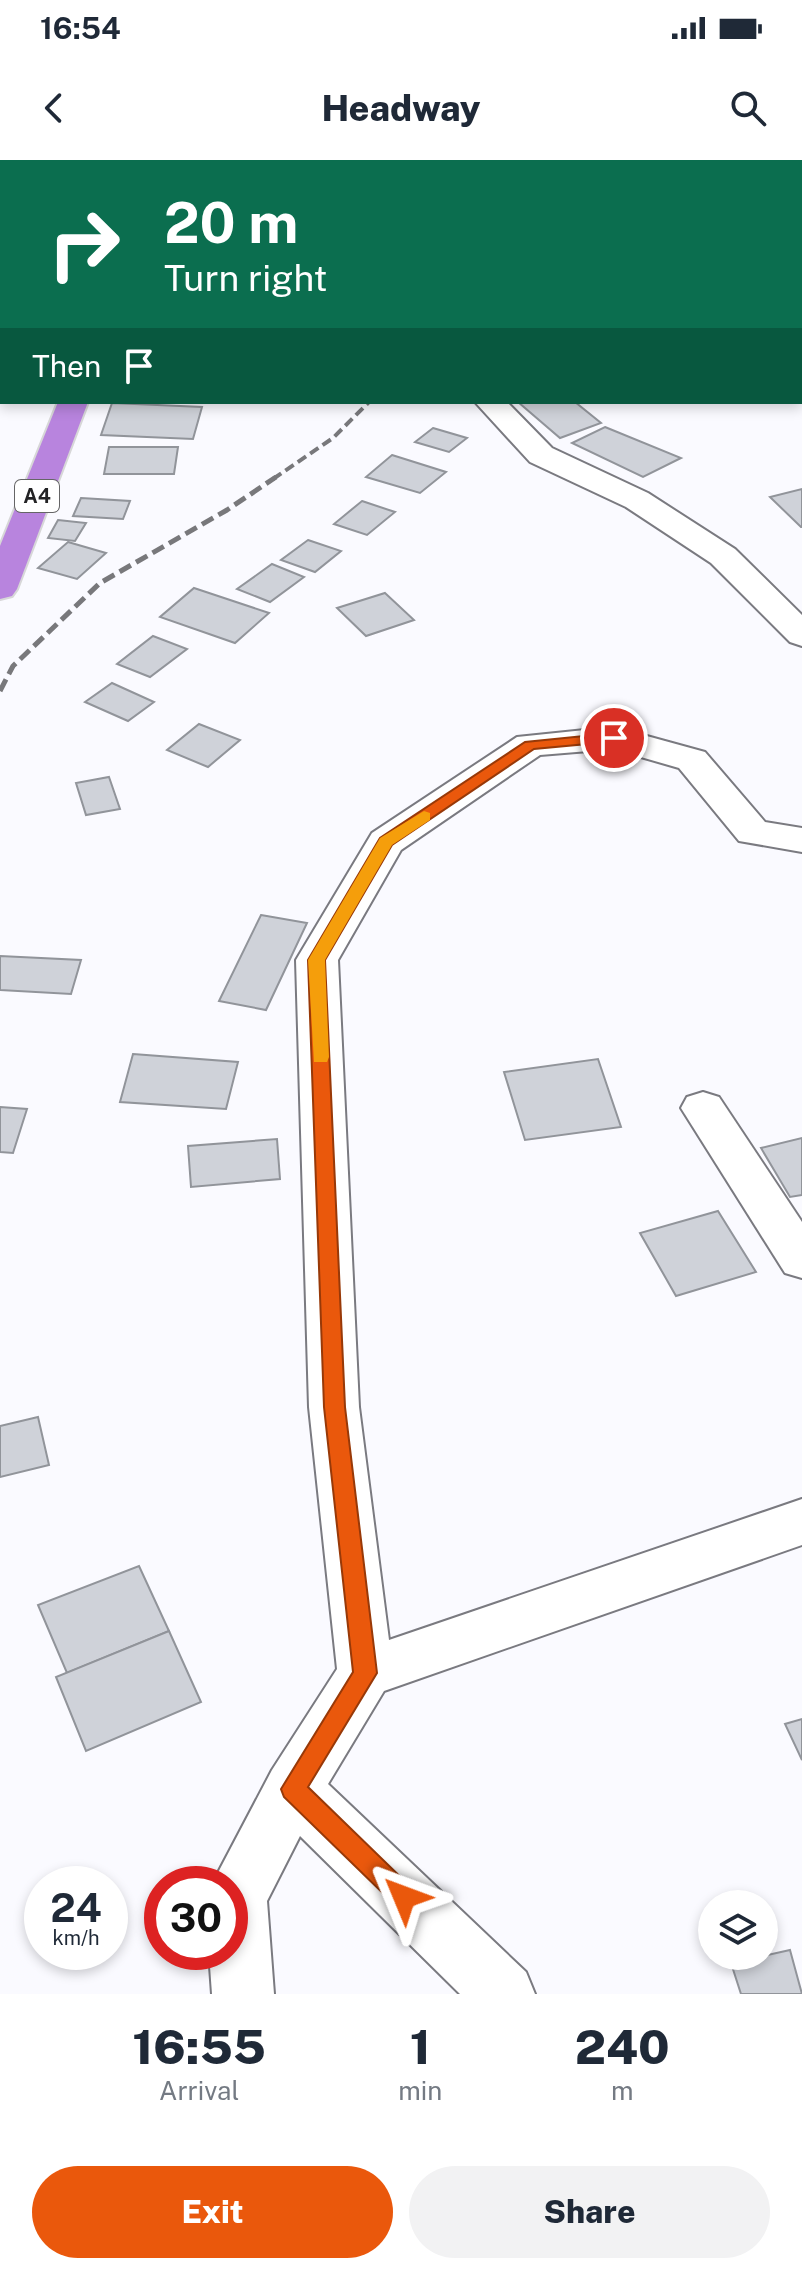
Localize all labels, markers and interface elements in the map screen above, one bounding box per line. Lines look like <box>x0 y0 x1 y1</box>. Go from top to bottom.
text: 16:54 <box>40 10 121 46</box>
icon: back <box>32 86 76 130</box>
icon: search <box>726 86 770 130</box>
text: Headway <box>321 87 481 129</box>
text: 20 m <box>164 190 298 256</box>
icon: right <box>32 192 136 296</box>
text: Turn right <box>164 257 327 299</box>
icon: arrive <box>117 344 161 388</box>
text: Then <box>32 348 101 384</box>
road number: A4 <box>15 480 59 512</box>
pin <box>580 704 648 772</box>
icon: arrive <box>592 716 636 760</box>
position arrow <box>362 1855 446 1939</box>
speed limit sign: 30 <box>144 1866 248 1970</box>
text: 24 <box>50 1884 102 1931</box>
map controls <box>698 1890 778 1970</box>
button: layers <box>698 1890 778 1970</box>
text: km/h <box>52 1926 100 1950</box>
text: 16:55 <box>132 2018 266 2075</box>
text: 1 <box>410 2018 431 2075</box>
text: 240 <box>575 2018 670 2075</box>
text: Arrival <box>159 2075 239 2106</box>
text: min <box>398 2075 442 2106</box>
text: m <box>611 2075 633 2106</box>
button: Exit <box>32 2166 393 2258</box>
button: Share <box>409 2166 770 2258</box>

